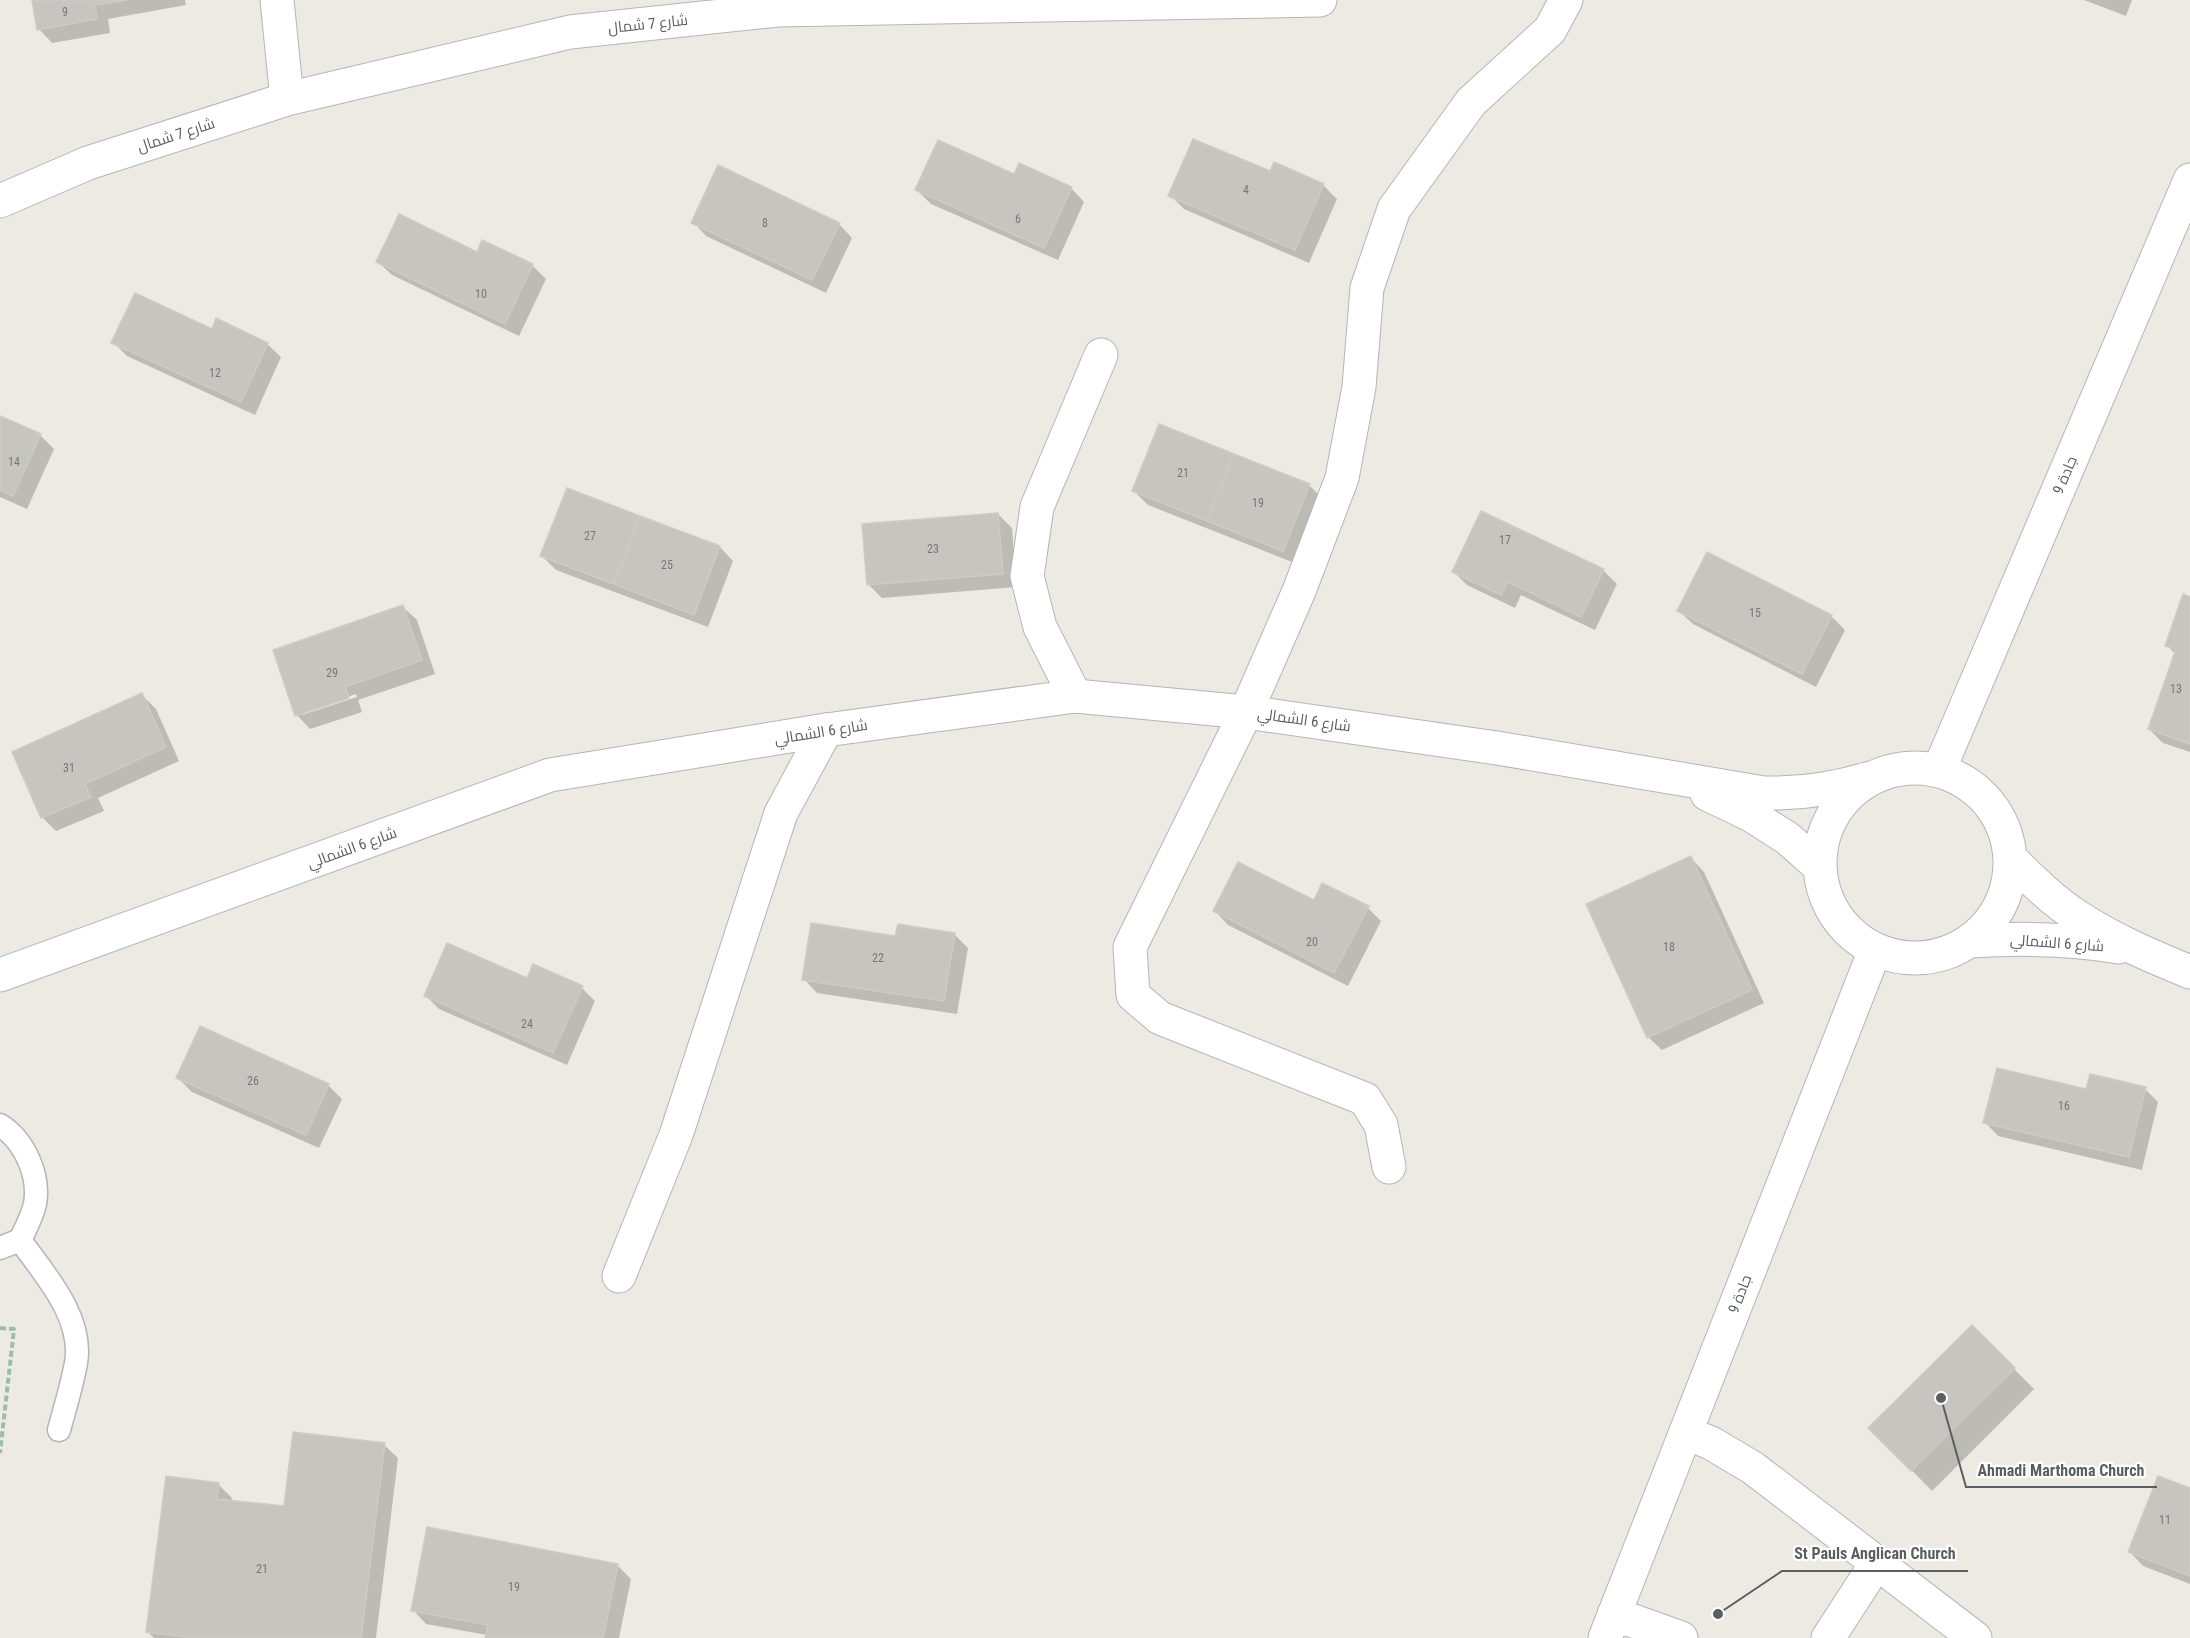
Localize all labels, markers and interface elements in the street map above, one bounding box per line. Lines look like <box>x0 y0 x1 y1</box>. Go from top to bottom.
house number: 9 <box>62 5 68 19</box>
street label: شارع 7 شمال <box>607 11 689 39</box>
street label: شارع 7 شمال <box>135 114 218 158</box>
house number: 4 <box>1243 183 1249 197</box>
house number: 6 <box>1015 212 1021 226</box>
house number: 8 <box>762 216 768 230</box>
house number: 10 <box>475 287 487 301</box>
house number: 12 <box>209 366 221 380</box>
street label: جادة 9 <box>2049 453 2081 497</box>
house number: 14 <box>8 455 20 469</box>
house number: 21 <box>1177 466 1189 480</box>
house number: 19 <box>1252 496 1264 510</box>
house number: 27 <box>584 529 596 543</box>
house number: 17 <box>1499 533 1511 547</box>
house number: 23 <box>927 542 939 556</box>
house number: 25 <box>661 558 673 572</box>
house number: 15 <box>1749 606 1761 620</box>
house number: 29 <box>326 666 338 680</box>
house number: 13 <box>2170 682 2182 696</box>
street label: شارع 6 الشمالي <box>1256 705 1352 738</box>
street label: شارع 6 الشمالي <box>773 716 869 751</box>
house number: 31 <box>63 761 75 775</box>
street label: شارع 6 الشمالي <box>305 823 400 875</box>
street label: شارع 6 الشمالي <box>2009 931 2105 958</box>
house number: 20 <box>1306 935 1318 949</box>
house number: 18 <box>1663 940 1675 954</box>
house number: 22 <box>872 951 884 965</box>
house number: 24 <box>521 1017 533 1031</box>
house number: 26 <box>247 1074 259 1088</box>
house number: 16 <box>2058 1099 2070 1113</box>
street label: جادة 9 <box>1725 1272 1755 1316</box>
callout: Ahmadi Marthoma Church <box>1966 1453 2157 1487</box>
text: Ahmadi Marthoma Church <box>1978 1461 2145 1480</box>
house number: 11 <box>2159 1513 2171 1527</box>
callout: St Pauls Anglican Church <box>1782 1537 1968 1571</box>
text: St Pauls Anglican Church <box>1794 1544 1956 1563</box>
house number: 21 <box>256 1562 268 1576</box>
house number: 19 <box>508 1580 520 1594</box>

